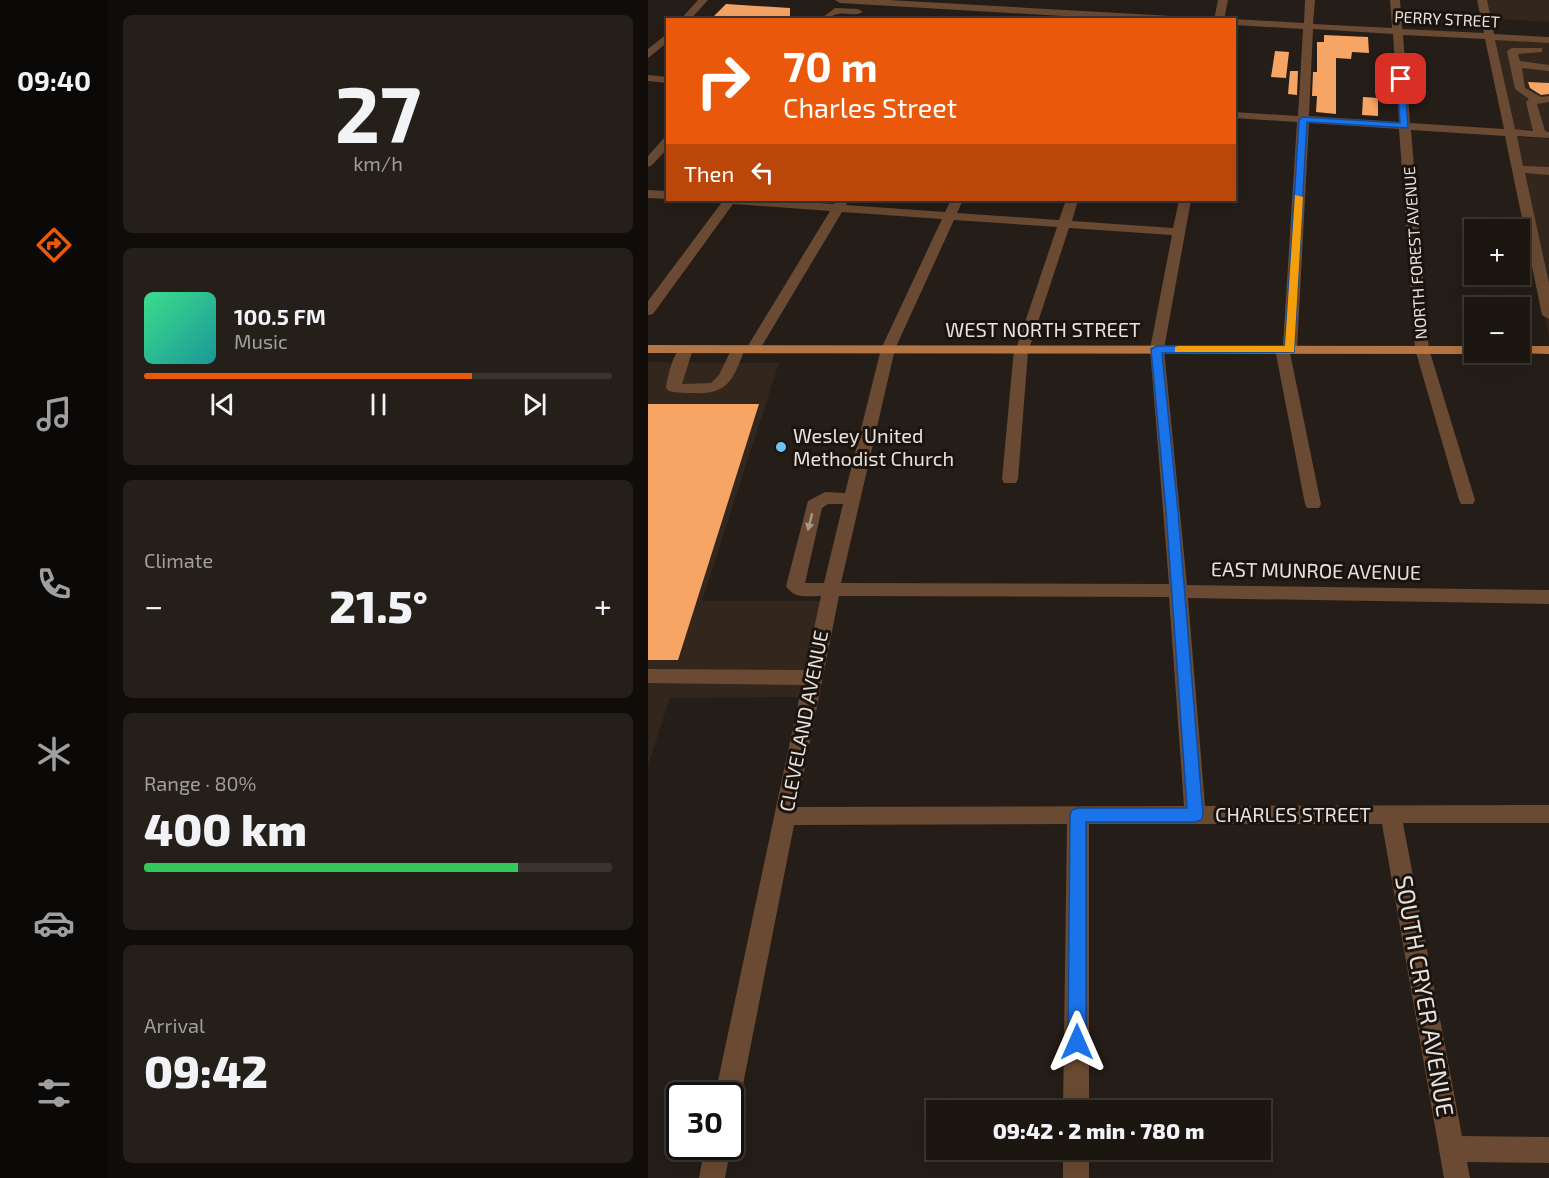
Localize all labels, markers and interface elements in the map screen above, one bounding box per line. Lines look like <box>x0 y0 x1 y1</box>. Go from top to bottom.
street label: PERRY STREET <box>1394 6 1500 31</box>
text: 70 m <box>783 40 878 90</box>
icon: right <box>684 42 762 120</box>
pin <box>1375 53 1426 104</box>
icon: arrive <box>1384 62 1417 95</box>
text: 09:40 <box>17 64 91 96</box>
text: 27 <box>335 65 421 159</box>
text: Charles Street <box>783 91 957 123</box>
text: km/h <box>353 151 403 175</box>
icon: left <box>746 156 779 189</box>
text: Then <box>684 160 734 186</box>
street label: NORTH FOREST AVENUE <box>1399 166 1430 340</box>
map controls <box>1464 219 1530 363</box>
button: + <box>1464 219 1530 285</box>
icon: directions <box>33 224 75 266</box>
button: − <box>1464 297 1530 363</box>
text: 100.5 FM <box>234 303 326 329</box>
street label: WEST NORTH STREET <box>945 317 1141 341</box>
text: Music <box>234 329 288 353</box>
icon: previous <box>206 388 239 421</box>
icon: pause <box>362 388 395 421</box>
icon: next <box>518 388 551 421</box>
icon: music <box>33 393 75 435</box>
place label: Wesley United Methodist Church <box>793 423 954 470</box>
marker: Wesley United Methodist Church <box>774 440 788 454</box>
one-way arrow <box>804 513 814 532</box>
text: Climate <box>144 548 213 572</box>
street label: EAST MUNROE AVENUE <box>1211 556 1421 584</box>
icon: phone <box>33 563 75 605</box>
text: 21.5° <box>329 578 428 632</box>
text: − <box>144 585 163 625</box>
text: + <box>594 585 612 625</box>
street label: CLEVELAND AVENUE <box>774 628 832 813</box>
icon: climate <box>33 733 75 775</box>
text: Range · 80% <box>144 771 257 795</box>
text: 400 km <box>144 801 307 855</box>
street label: CHARLES STREET <box>1215 802 1371 826</box>
street label: SOUTH CRYER AVENUE <box>1390 873 1461 1119</box>
icon: car <box>33 902 75 944</box>
position arrow <box>1045 1010 1109 1074</box>
text: Arrival <box>144 1013 205 1037</box>
text: 09:42 <box>144 1043 268 1097</box>
icon: filters <box>33 1072 75 1114</box>
speed limit sign: 30 <box>666 1082 744 1160</box>
text: 09:42 · 2 min · 780 m <box>993 1117 1204 1143</box>

